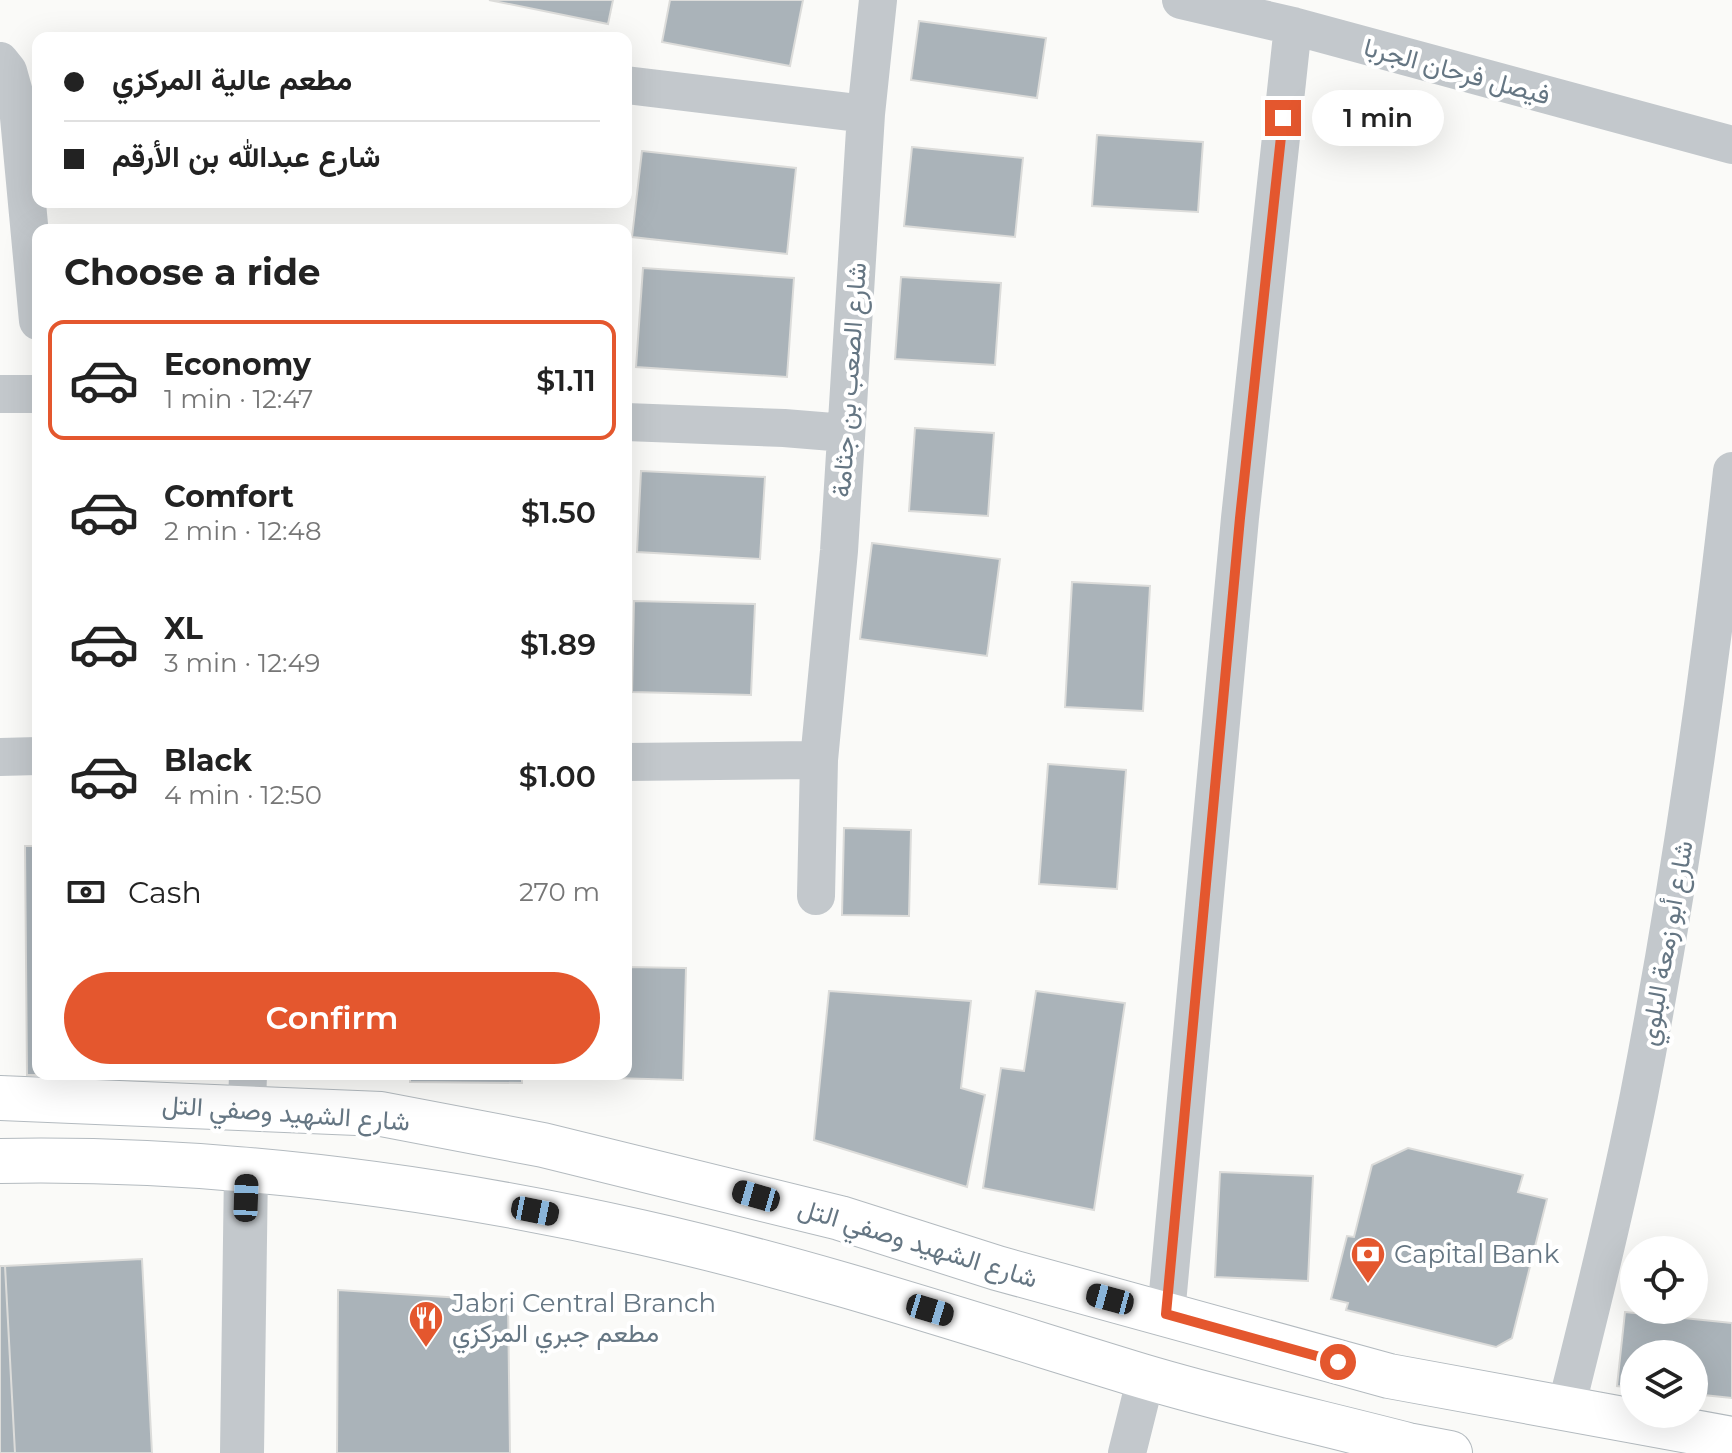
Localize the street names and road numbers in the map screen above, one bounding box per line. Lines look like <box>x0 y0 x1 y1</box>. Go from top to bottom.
street label: فيصل فرحان الجربا <box>1360 31 1554 111</box>
street label: شارع الصعب بن جثامة <box>825 261 875 499</box>
street label: شارع أبو زمعة البلوي <box>1632 838 1705 1049</box>
street label: شارع الشهيد وصفي التل <box>161 1088 411 1143</box>
street label: شارع الشهيد وصفي التل <box>793 1191 1041 1299</box>

